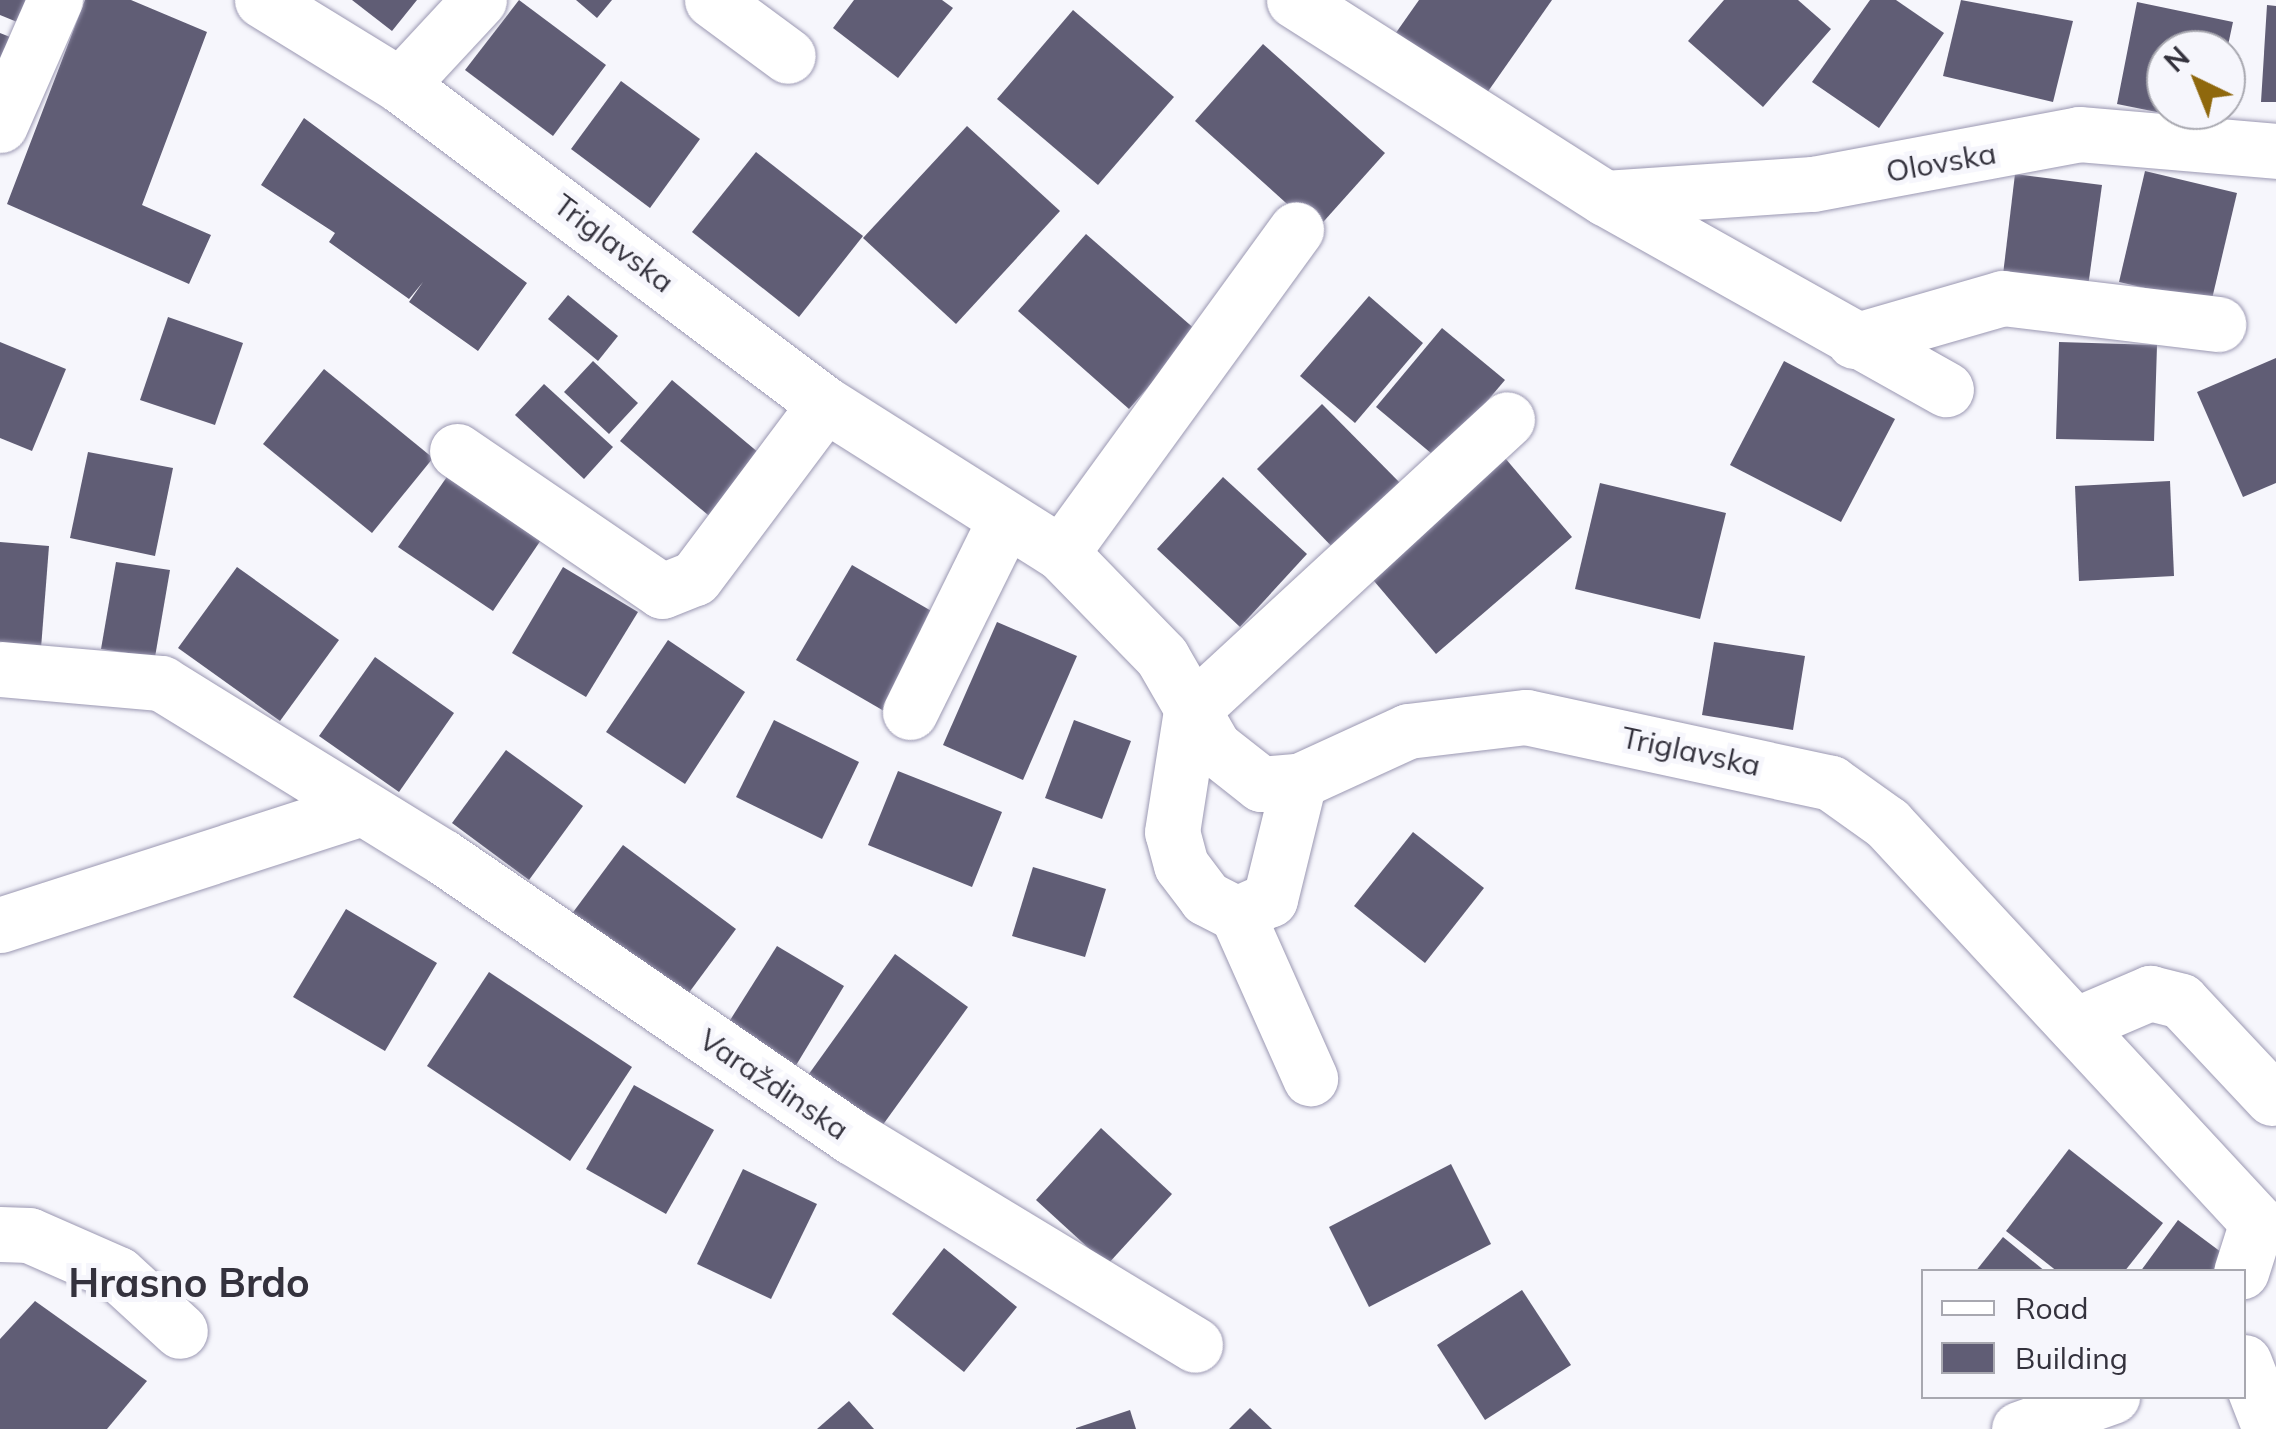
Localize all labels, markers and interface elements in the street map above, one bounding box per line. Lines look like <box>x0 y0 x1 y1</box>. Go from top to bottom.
north arrow <box>2146 30 2246 130</box>
text: N <box>2157 39 2196 79</box>
street label: Olovska <box>1883 135 1999 189</box>
street label: Triglavska <box>547 186 681 300</box>
street label: Triglavska <box>1618 719 1764 783</box>
street label: Varaždinska <box>693 1021 855 1147</box>
district label: Hrasno Brdo <box>68 1258 310 1306</box>
legend <box>1921 1269 2246 1399</box>
text: Road <box>2015 1289 2089 1327</box>
text: Building <box>2015 1339 2128 1377</box>

